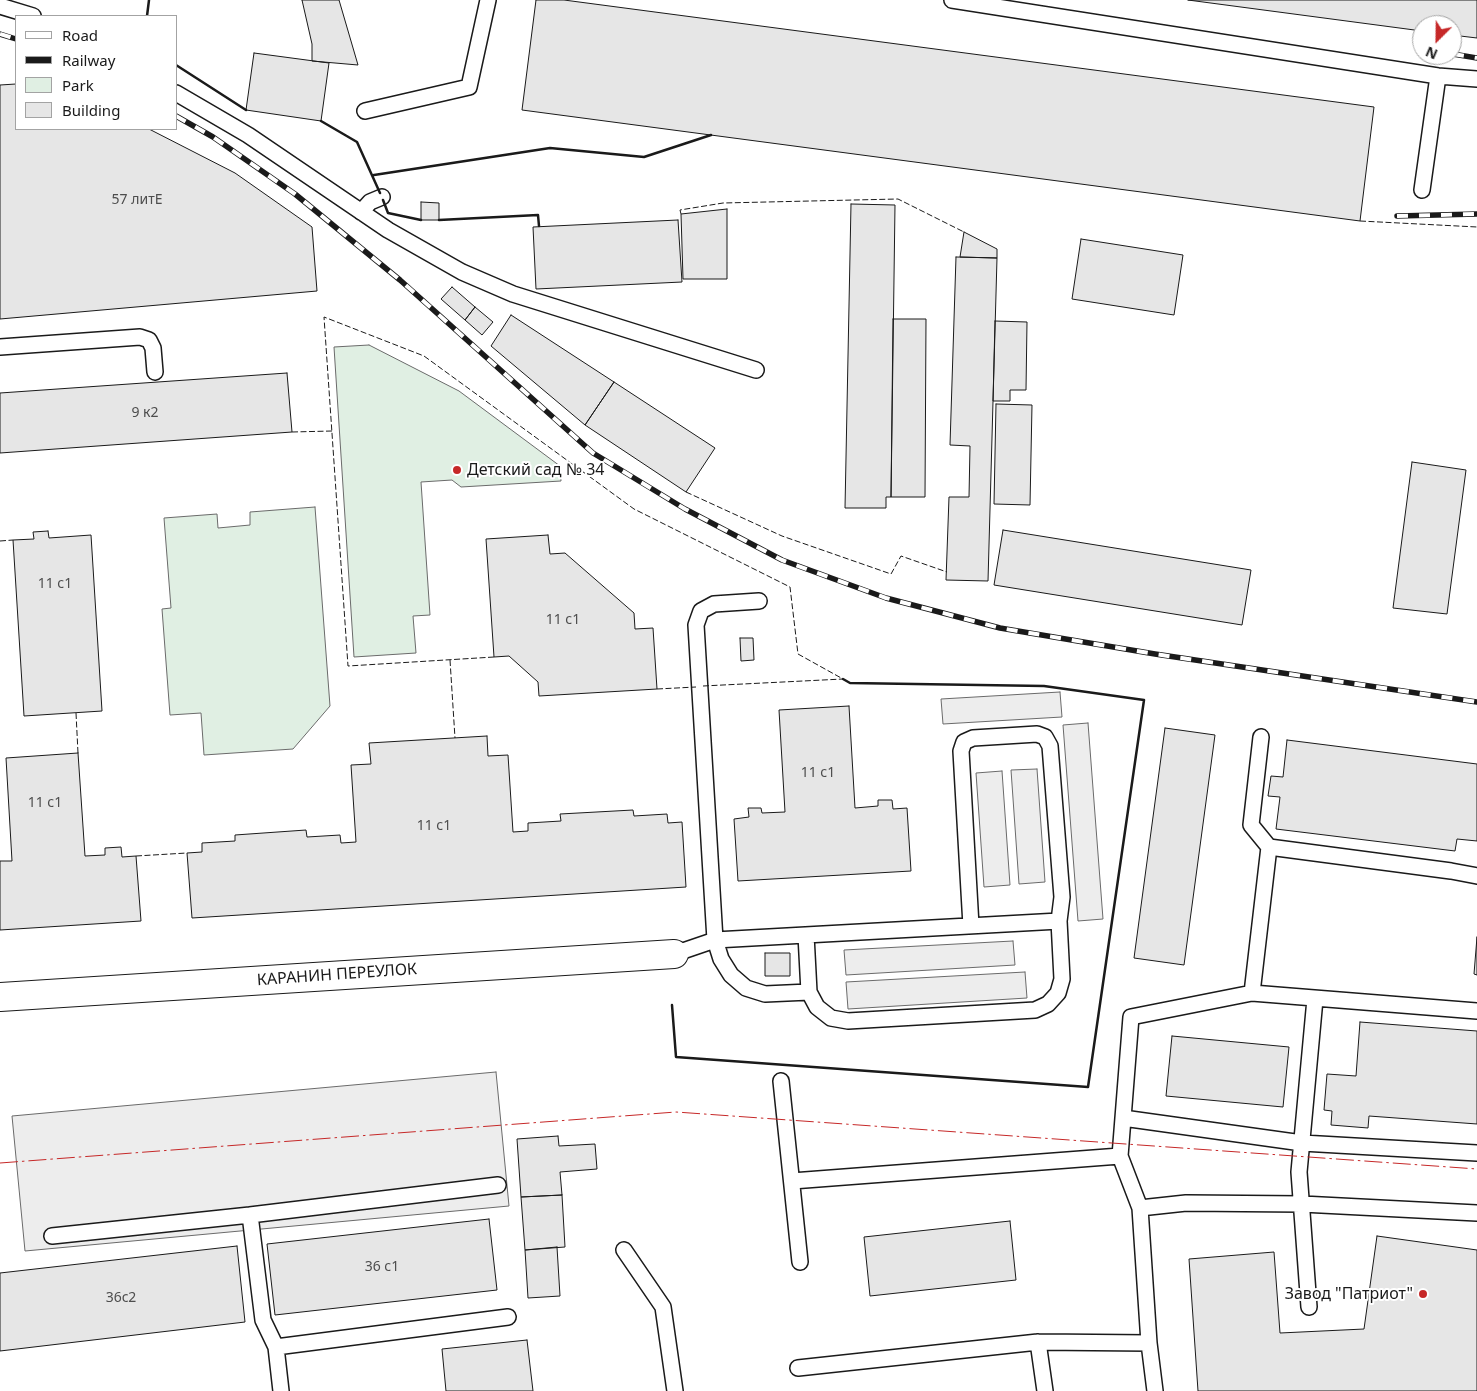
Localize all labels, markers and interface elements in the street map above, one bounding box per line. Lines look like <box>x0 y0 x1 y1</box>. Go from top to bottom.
legend <box>15 15 178 130</box>
north arrow <box>1412 15 1462 65</box>
text: Road <box>62 25 98 45</box>
text: N <box>1422 42 1440 64</box>
text: Railway <box>62 50 115 70</box>
text: Park <box>62 75 94 95</box>
text: Building <box>62 100 120 120</box>
house number: 57 литЕ <box>112 192 162 208</box>
house number: 9 к2 <box>131 405 159 421</box>
place label: Детский сад № 34 <box>467 460 604 480</box>
marker: Детский сад № 34 <box>451 464 463 476</box>
house number: 11 с1 <box>38 576 72 592</box>
house number: 11 с1 <box>546 612 580 628</box>
house number: 11 с1 <box>801 765 835 781</box>
house number: 11 с1 <box>28 795 62 811</box>
house number: 11 с1 <box>417 818 451 834</box>
street label: КАРАНИН ПЕРЕУЛОК <box>256 960 418 990</box>
house number: 36 с1 <box>365 1259 399 1275</box>
place label: Завод "Патриот" <box>1285 1284 1413 1304</box>
marker: Завод "Патриот" <box>1417 1288 1429 1300</box>
house number: 36c2 <box>106 1290 136 1306</box>

